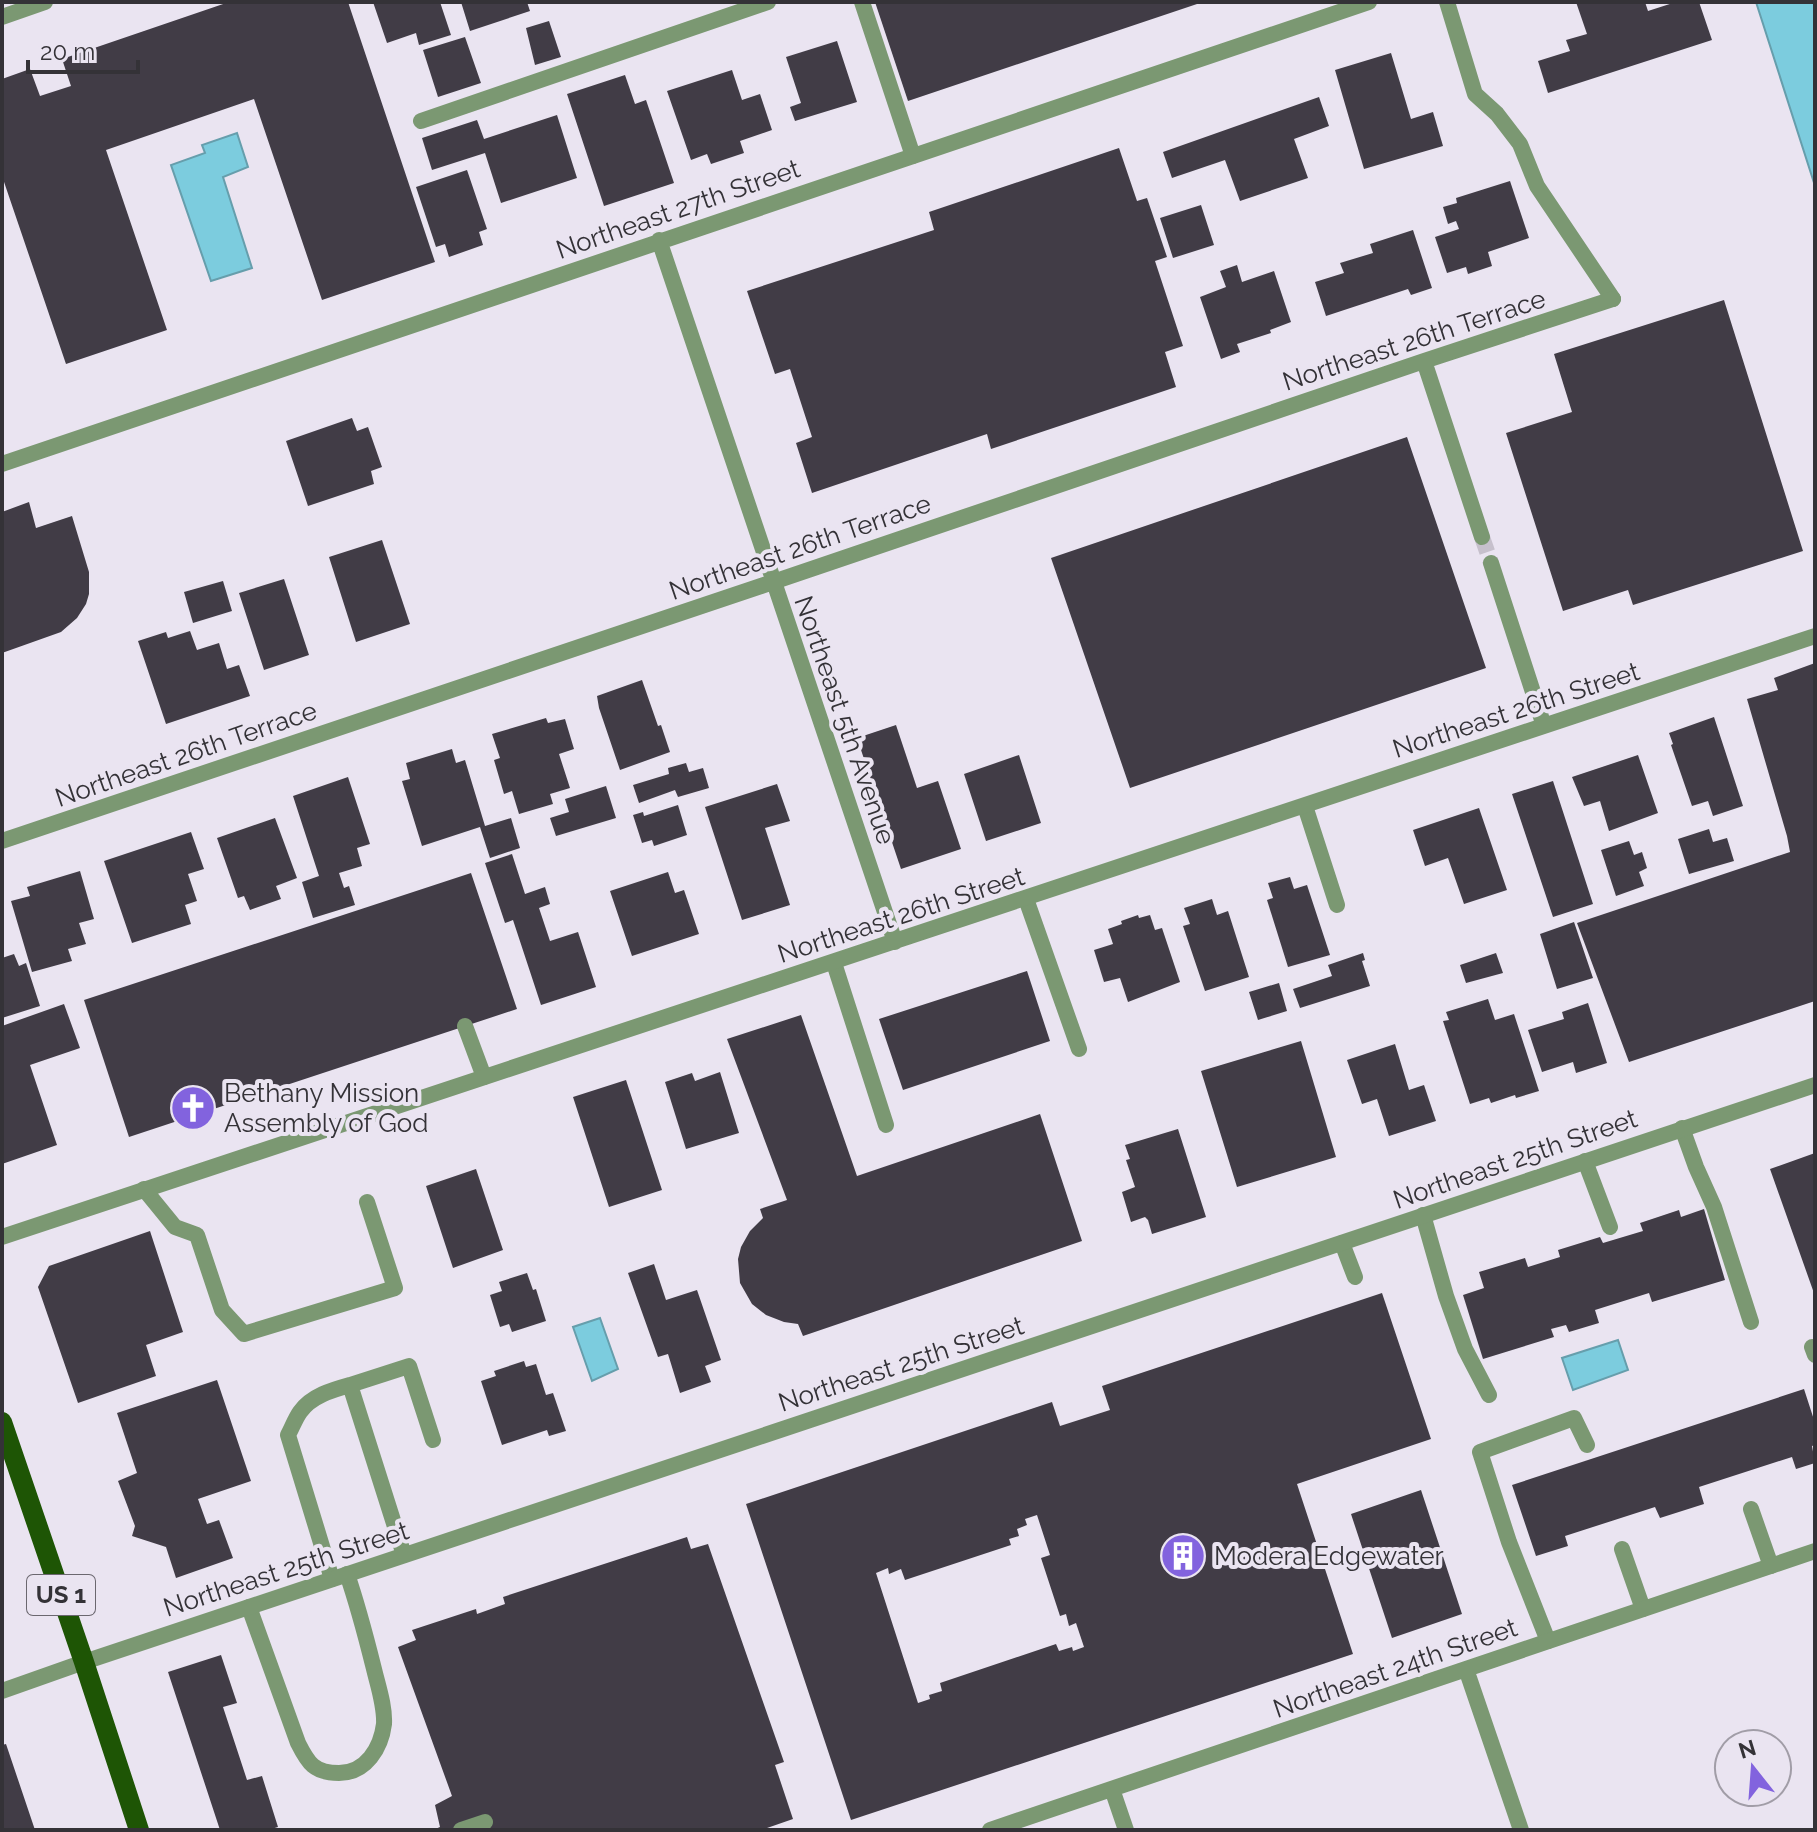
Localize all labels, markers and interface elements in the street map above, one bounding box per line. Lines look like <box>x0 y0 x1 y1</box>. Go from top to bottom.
scale bar <box>28 24 138 74</box>
text: 20 m <box>40 37 95 66</box>
street label: Northeast 27th Street <box>552 153 804 265</box>
street label: Northeast 26th Terrace <box>1279 283 1549 397</box>
street label: Northeast 26th Terrace <box>665 488 935 606</box>
street label: Northeast 5th Avenue <box>788 592 902 848</box>
street label: Northeast 26th Street <box>1389 656 1643 764</box>
street label: Northeast 26th Terrace <box>51 695 321 813</box>
street label: Northeast 26th Street <box>774 861 1028 969</box>
place label: Bethany Mission Assembly of God <box>224 1078 429 1138</box>
church icon: Bethany Mission Assembly of God <box>169 1084 217 1132</box>
street label: Northeast 25th Street <box>1389 1103 1641 1215</box>
street label: Northeast 25th Street <box>775 1310 1028 1418</box>
street label: Northeast 25th Street <box>160 1515 413 1623</box>
building icon: Modera Edgewater <box>1159 1532 1207 1580</box>
place label: Modera Edgewater <box>1214 1541 1444 1571</box>
road number: US 1 <box>27 1575 95 1615</box>
street label: Northeast 24th Street <box>1269 1612 1521 1724</box>
north arrow <box>1713 1728 1793 1808</box>
text: N <box>1735 1734 1759 1764</box>

